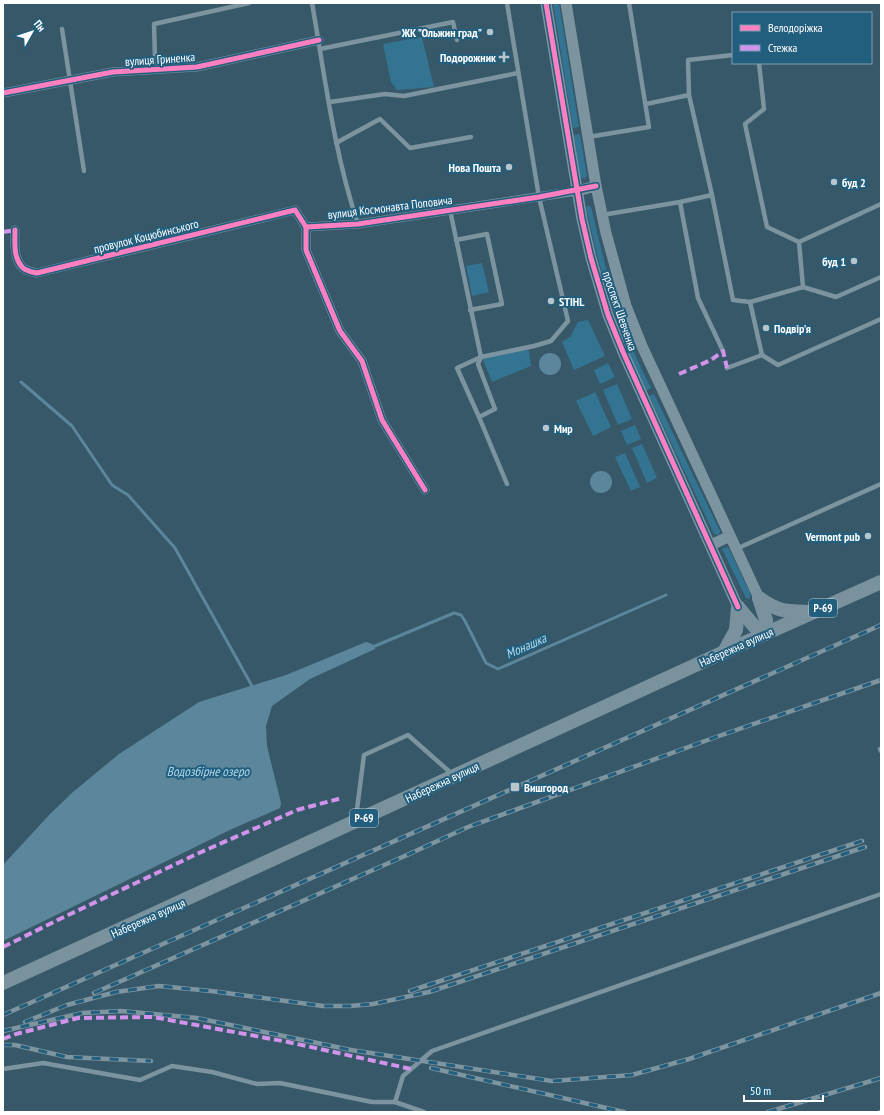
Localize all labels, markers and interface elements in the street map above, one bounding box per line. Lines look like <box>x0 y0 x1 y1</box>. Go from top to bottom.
north arrow <box>12 12 52 52</box>
legend <box>732 12 872 64</box>
text: Пн <box>31 17 49 34</box>
text: Велодоріжка <box>768 20 823 35</box>
place label: ЖК "Ольжин град" <box>401 25 482 40</box>
marker: ЖК "Ольжин град" <box>485 27 495 37</box>
text: Стежка <box>768 40 798 55</box>
street label: вулиця Гриненка <box>124 49 196 69</box>
place label: Подорожник <box>440 50 496 65</box>
marker: Подорожник <box>499 52 509 62</box>
place label: Нова Пошта <box>449 160 501 175</box>
marker: Нова Пошта <box>504 162 514 172</box>
place label: буд 2 <box>842 175 866 190</box>
marker: буд 2 <box>829 177 839 187</box>
street label: вулиця Космонавта Поповича <box>327 192 453 222</box>
street label: провулок Коцюбинського <box>92 216 200 256</box>
place label: буд 1 <box>822 254 846 269</box>
marker: буд 1 <box>849 256 859 266</box>
street label: проспект Шевченка <box>599 269 641 353</box>
place label: STIHL <box>559 294 584 309</box>
marker: STIHL <box>546 296 556 306</box>
place label: Подвір'я <box>774 321 811 336</box>
marker: Подвір'я <box>761 323 771 333</box>
place label: Мир <box>554 421 573 436</box>
marker: Мир <box>541 423 551 433</box>
place label: Vermont pub <box>804 529 861 544</box>
marker: Vermont pub <box>863 531 873 541</box>
road number: Р-69 <box>809 599 837 617</box>
street label: Набережна вулиця <box>697 624 776 670</box>
water label: Монашка <box>503 629 550 662</box>
street label: Набережна вулиця <box>403 758 482 806</box>
water label: Водозбірне озеро <box>167 763 251 780</box>
place label: Вишгород <box>524 780 568 795</box>
marker: Вишгород <box>509 781 521 793</box>
road number: Р-69 <box>350 809 378 827</box>
street label: Набережна вулиця <box>109 895 188 941</box>
scale bar <box>744 1077 823 1103</box>
text: 50 m <box>750 1083 771 1098</box>

